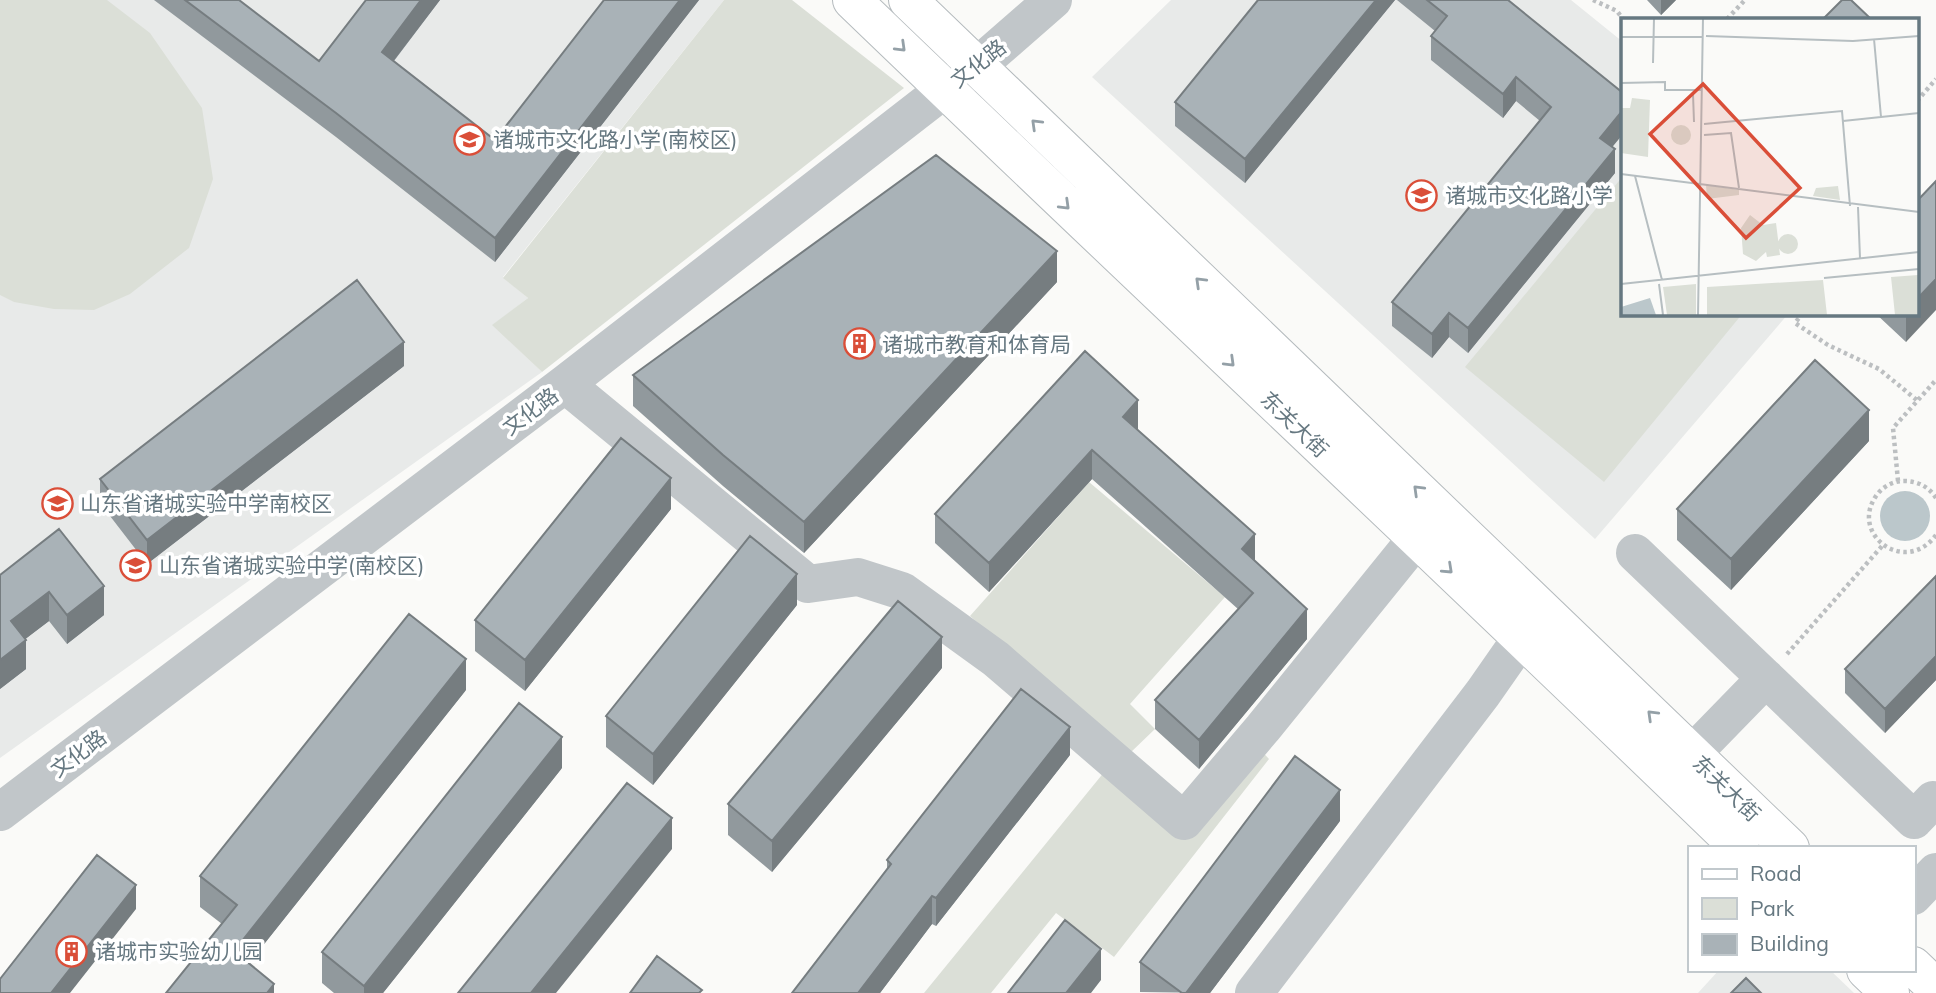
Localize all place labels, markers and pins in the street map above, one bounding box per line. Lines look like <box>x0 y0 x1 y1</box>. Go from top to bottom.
school or university icon: 诸城市文化路小学(南校区) <box>453 122 487 156</box>
place label: 诸城市文化路小学(南校区) <box>493 126 737 152</box>
school or university icon: 诸城市文化路小学 <box>1405 178 1439 212</box>
place label: 诸城市文化路小学 <box>1445 182 1613 208</box>
building icon: 诸城市教育和体育局 <box>842 327 876 361</box>
place label: 诸城市教育和体育局 <box>882 331 1071 357</box>
school or university icon: 山东省诸城实验中学南校区 <box>40 486 74 520</box>
place label: 山东省诸城实验中学南校区 <box>80 490 332 516</box>
school or university icon: 山东省诸城实验中学(南校区) <box>119 548 153 582</box>
place label: 山东省诸城实验中学(南校区) <box>159 552 424 578</box>
building icon: 诸城市实验幼儿园 <box>55 934 89 968</box>
place label: 诸城市实验幼儿园 <box>95 938 263 964</box>

